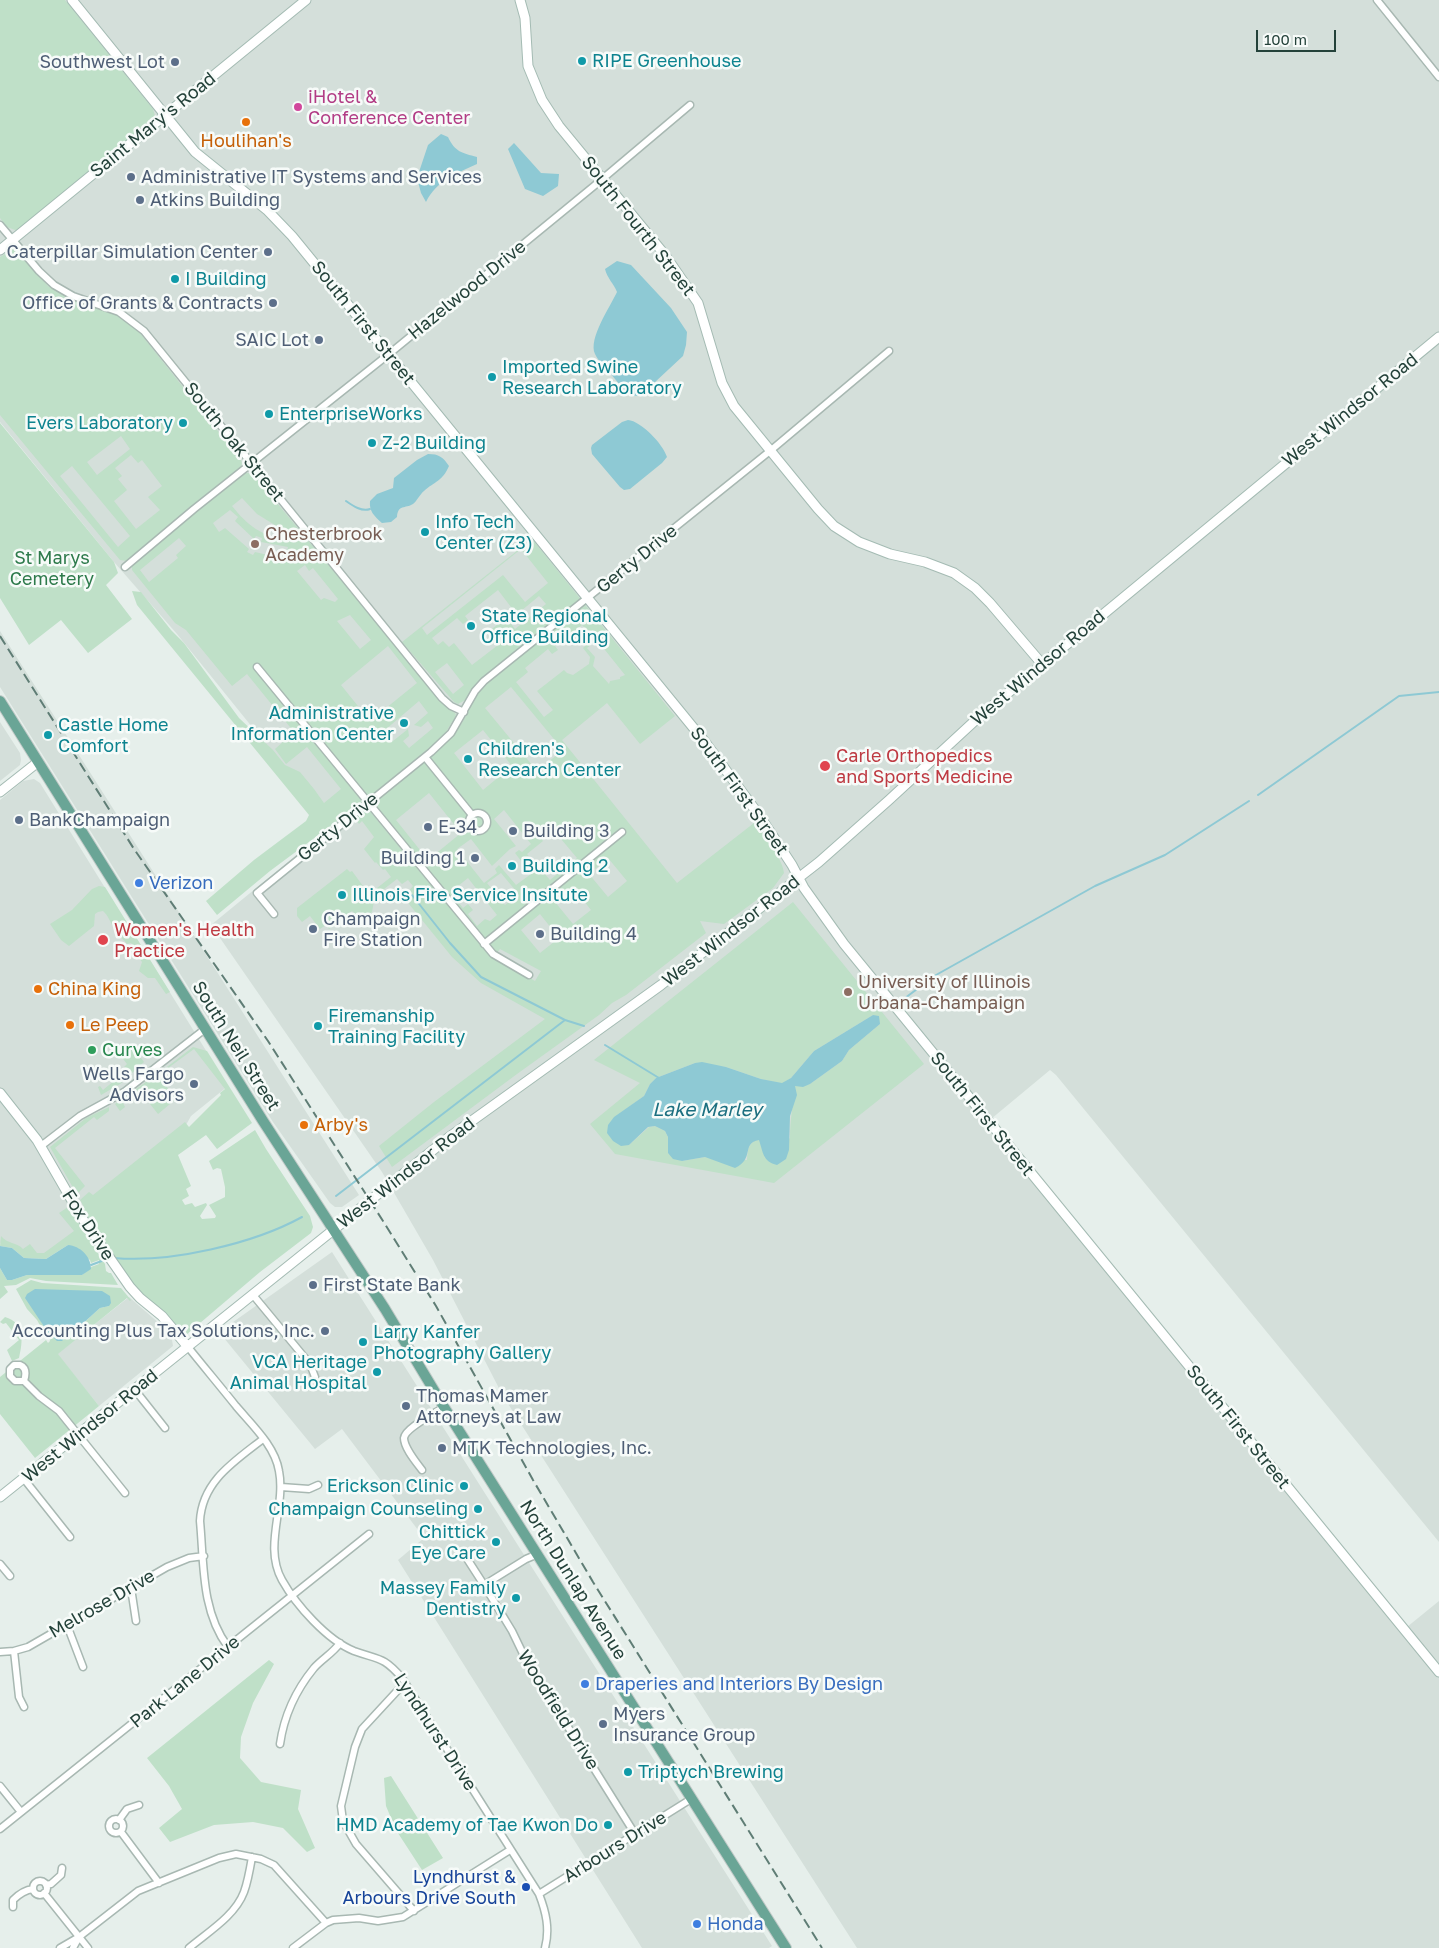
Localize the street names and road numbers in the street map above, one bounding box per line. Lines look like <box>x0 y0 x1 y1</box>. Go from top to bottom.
street label: Saint Mary's Road <box>86 68 220 182</box>
street label: South Fourth Street <box>577 152 699 300</box>
street label: Hazelwood Drive <box>404 236 530 344</box>
street label: South First Street <box>306 257 420 389</box>
street label: West Windsor Road <box>1278 349 1422 471</box>
street label: South Oak Street <box>179 378 289 506</box>
street label: Gerty Drive <box>592 520 682 598</box>
street label: West Windsor Road <box>967 606 1109 730</box>
street label: South First Street <box>685 723 793 859</box>
street label: Gerty Drive <box>293 788 383 866</box>
street label: West Windsor Road <box>658 871 804 991</box>
street label: South Neil Street <box>188 977 284 1115</box>
street label: South First Street <box>925 1048 1039 1180</box>
street label: West Windsor Road <box>333 1113 479 1233</box>
street label: Fox Drive <box>57 1186 119 1264</box>
street label: South First Street <box>1181 1361 1295 1493</box>
street label: West Windsor Road <box>18 1365 162 1487</box>
street label: North Dunlap Avenue <box>515 1496 631 1664</box>
street label: Melrose Drive <box>45 1565 159 1643</box>
street label: Park Lane Drive <box>126 1631 244 1733</box>
street label: Woodfield Drive <box>513 1646 603 1774</box>
street label: Lyndhurst Drive <box>389 1669 481 1795</box>
street label: Arbours Drive <box>559 1807 671 1887</box>

